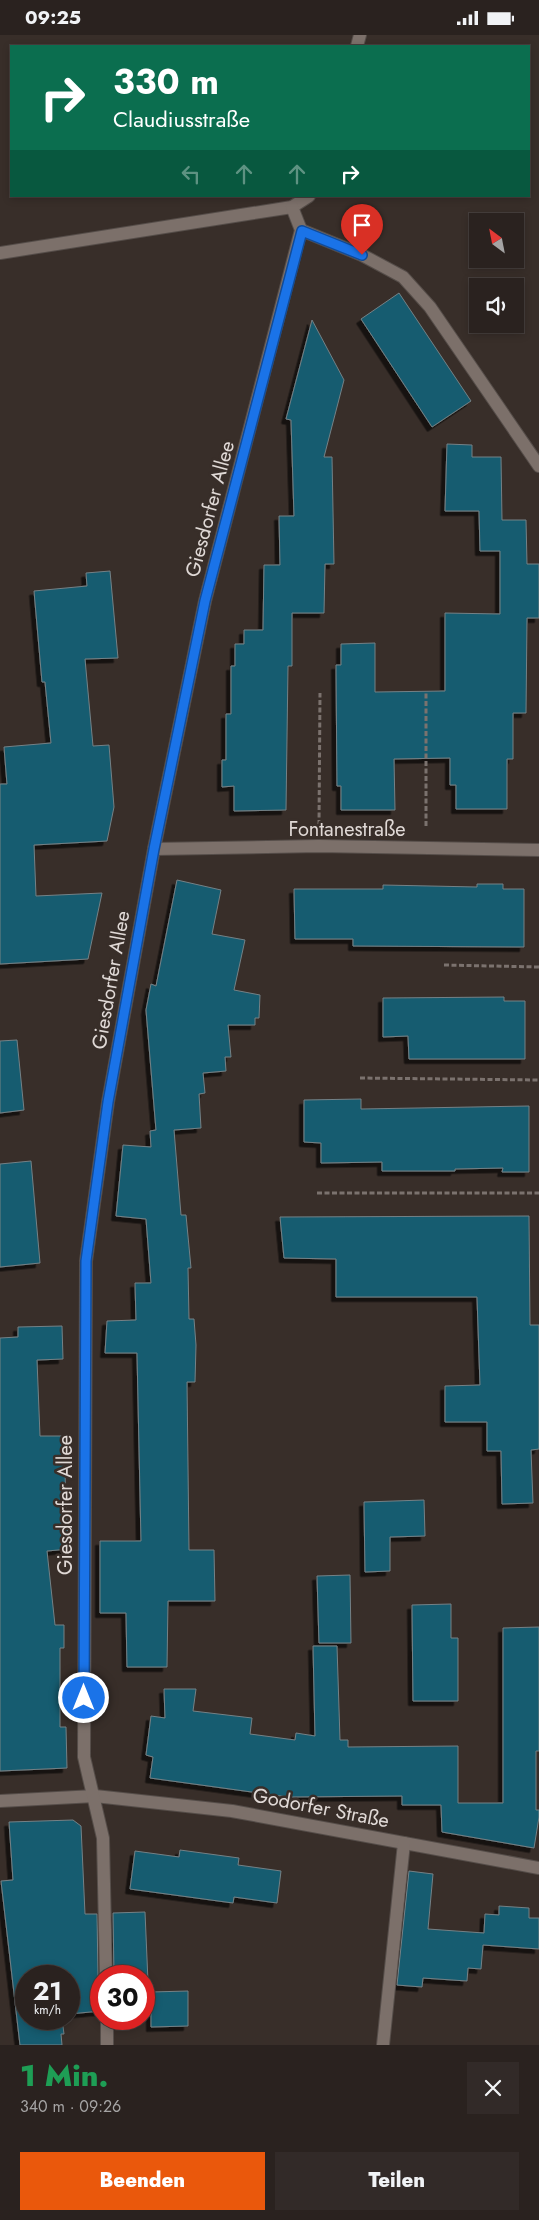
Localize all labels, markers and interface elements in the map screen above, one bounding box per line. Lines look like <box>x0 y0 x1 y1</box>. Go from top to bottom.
text: 09:25 <box>25 4 81 31</box>
text: 330 m <box>113 57 219 107</box>
icon: right <box>30 65 95 130</box>
text: Claudiusstraße <box>113 103 250 135</box>
icon: left <box>177 160 205 188</box>
icon: ahead <box>230 160 258 188</box>
icon: ahead <box>283 160 311 188</box>
icon: right <box>336 160 364 188</box>
pin <box>341 204 383 255</box>
icon: arrive <box>348 211 376 239</box>
north arrow <box>469 213 524 267</box>
map controls <box>469 213 524 333</box>
button: sound <box>469 278 524 333</box>
street label: Giesdorfer Allee <box>178 438 242 580</box>
street label: Fontanestraße <box>289 815 405 844</box>
street label: Giesdorfer Allee <box>85 908 137 1052</box>
street label: Giesdorfer Allee <box>51 1435 80 1575</box>
position arrow <box>57 1671 109 1723</box>
street label: Godorfer Straße <box>250 1781 392 1835</box>
speed limit sign: 30 <box>90 1965 155 2030</box>
text: 21 <box>33 1973 62 2009</box>
text: km/h <box>34 2001 61 2019</box>
text: 1 Min. <box>20 2054 108 2097</box>
button: close <box>467 2062 519 2114</box>
text: 340 m · 09:26 <box>20 2095 121 2118</box>
button: Beenden <box>20 2152 265 2210</box>
button: Teilen <box>275 2152 519 2210</box>

